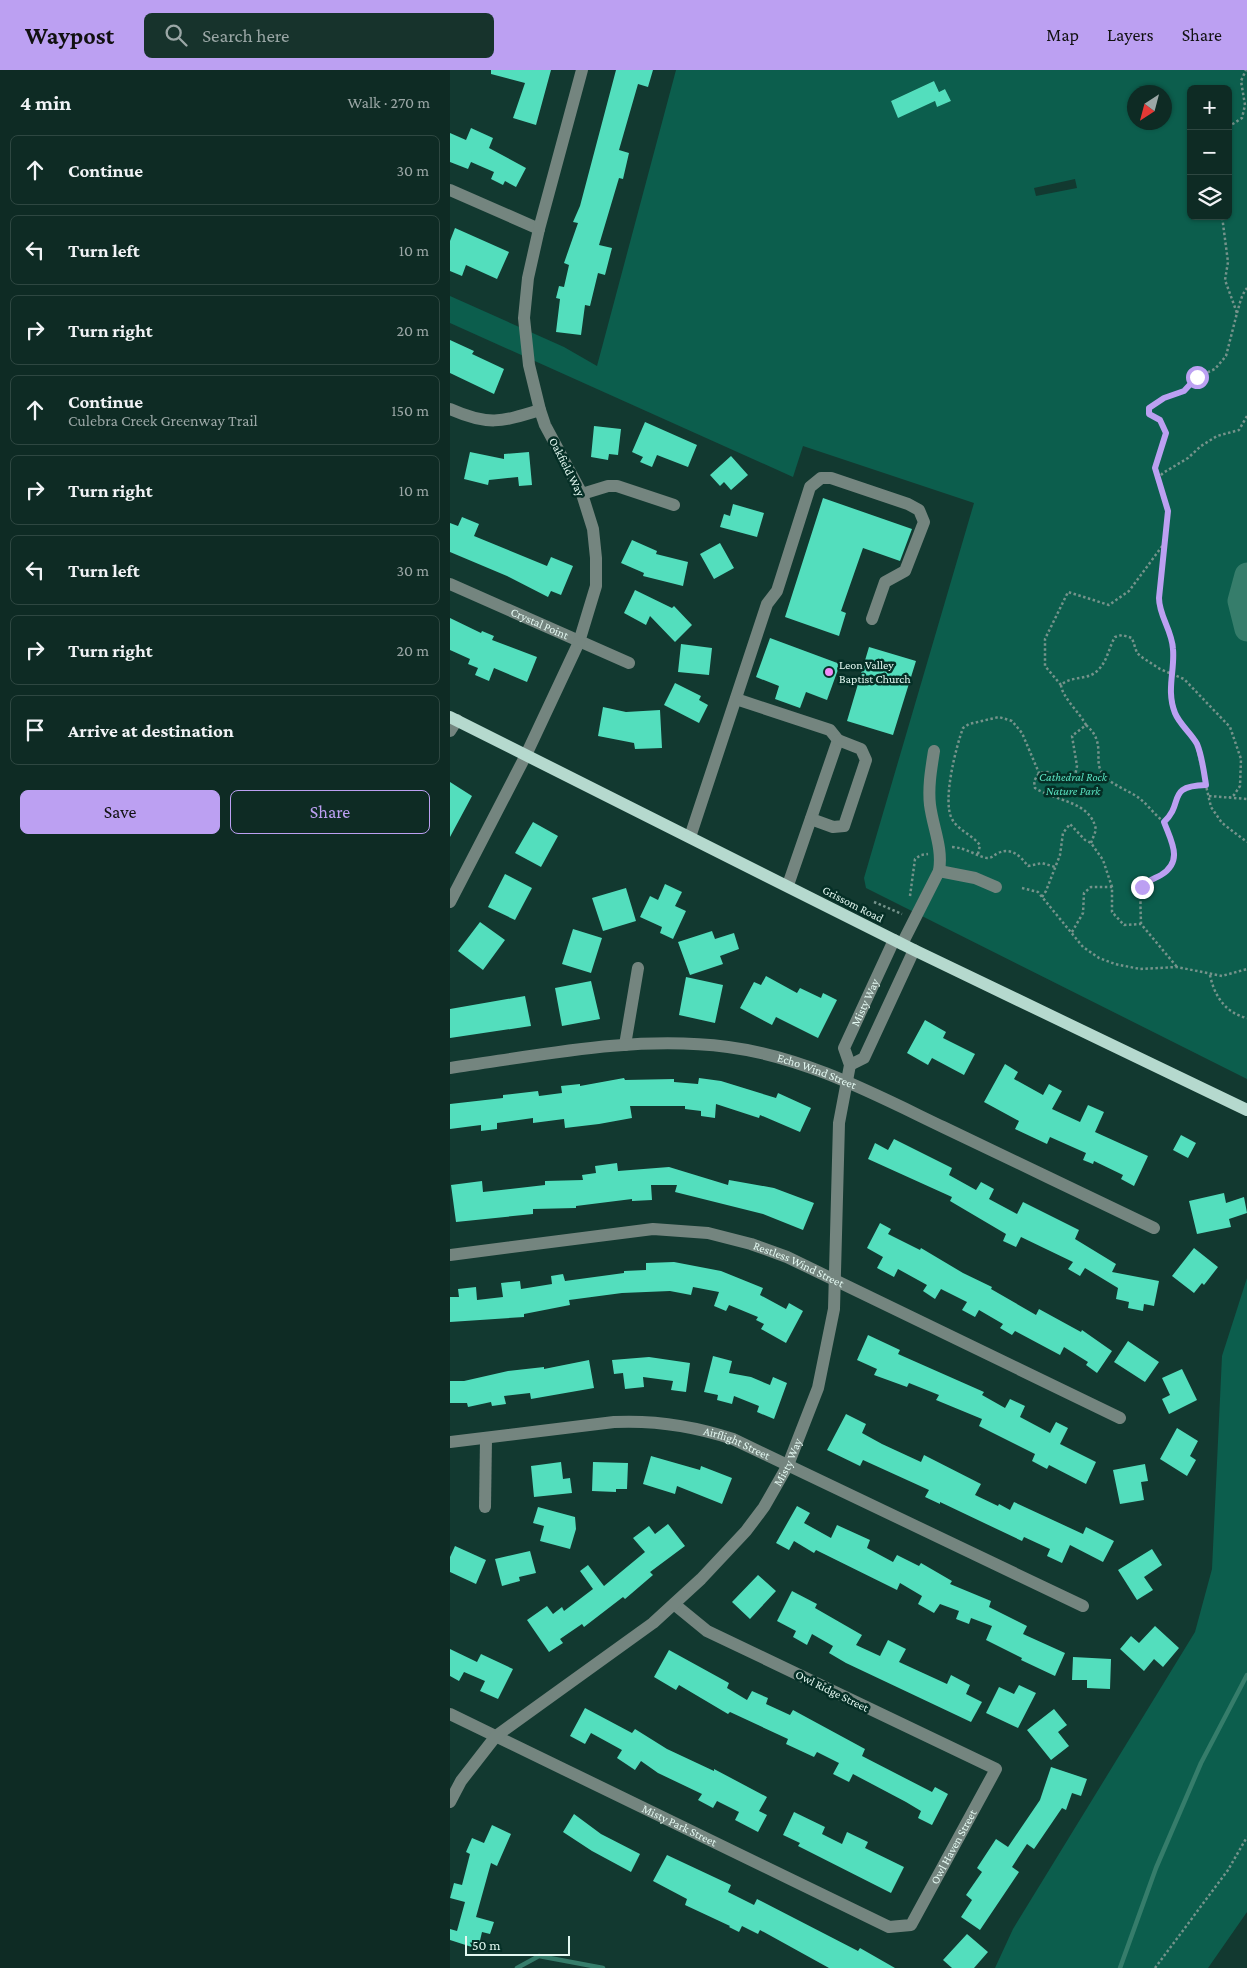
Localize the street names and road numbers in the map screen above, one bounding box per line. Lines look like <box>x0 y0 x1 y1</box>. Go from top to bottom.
street label: Oakfield Way <box>546 435 588 499</box>
street label: Crystal Point <box>509 605 572 643</box>
street label: Grissom Road <box>820 883 886 926</box>
street label: Misty Way <box>848 976 882 1029</box>
street label: Echo Wind Street <box>776 1050 859 1093</box>
street label: Restless Wind Street <box>751 1238 847 1291</box>
street label: Airflight Street <box>702 1424 773 1463</box>
street label: Misty Way <box>771 1436 805 1488</box>
street label: Owl Ridge Street <box>793 1667 872 1715</box>
street label: Misty Park Street <box>640 1801 720 1850</box>
street label: Owl Haven Street <box>928 1806 980 1887</box>

